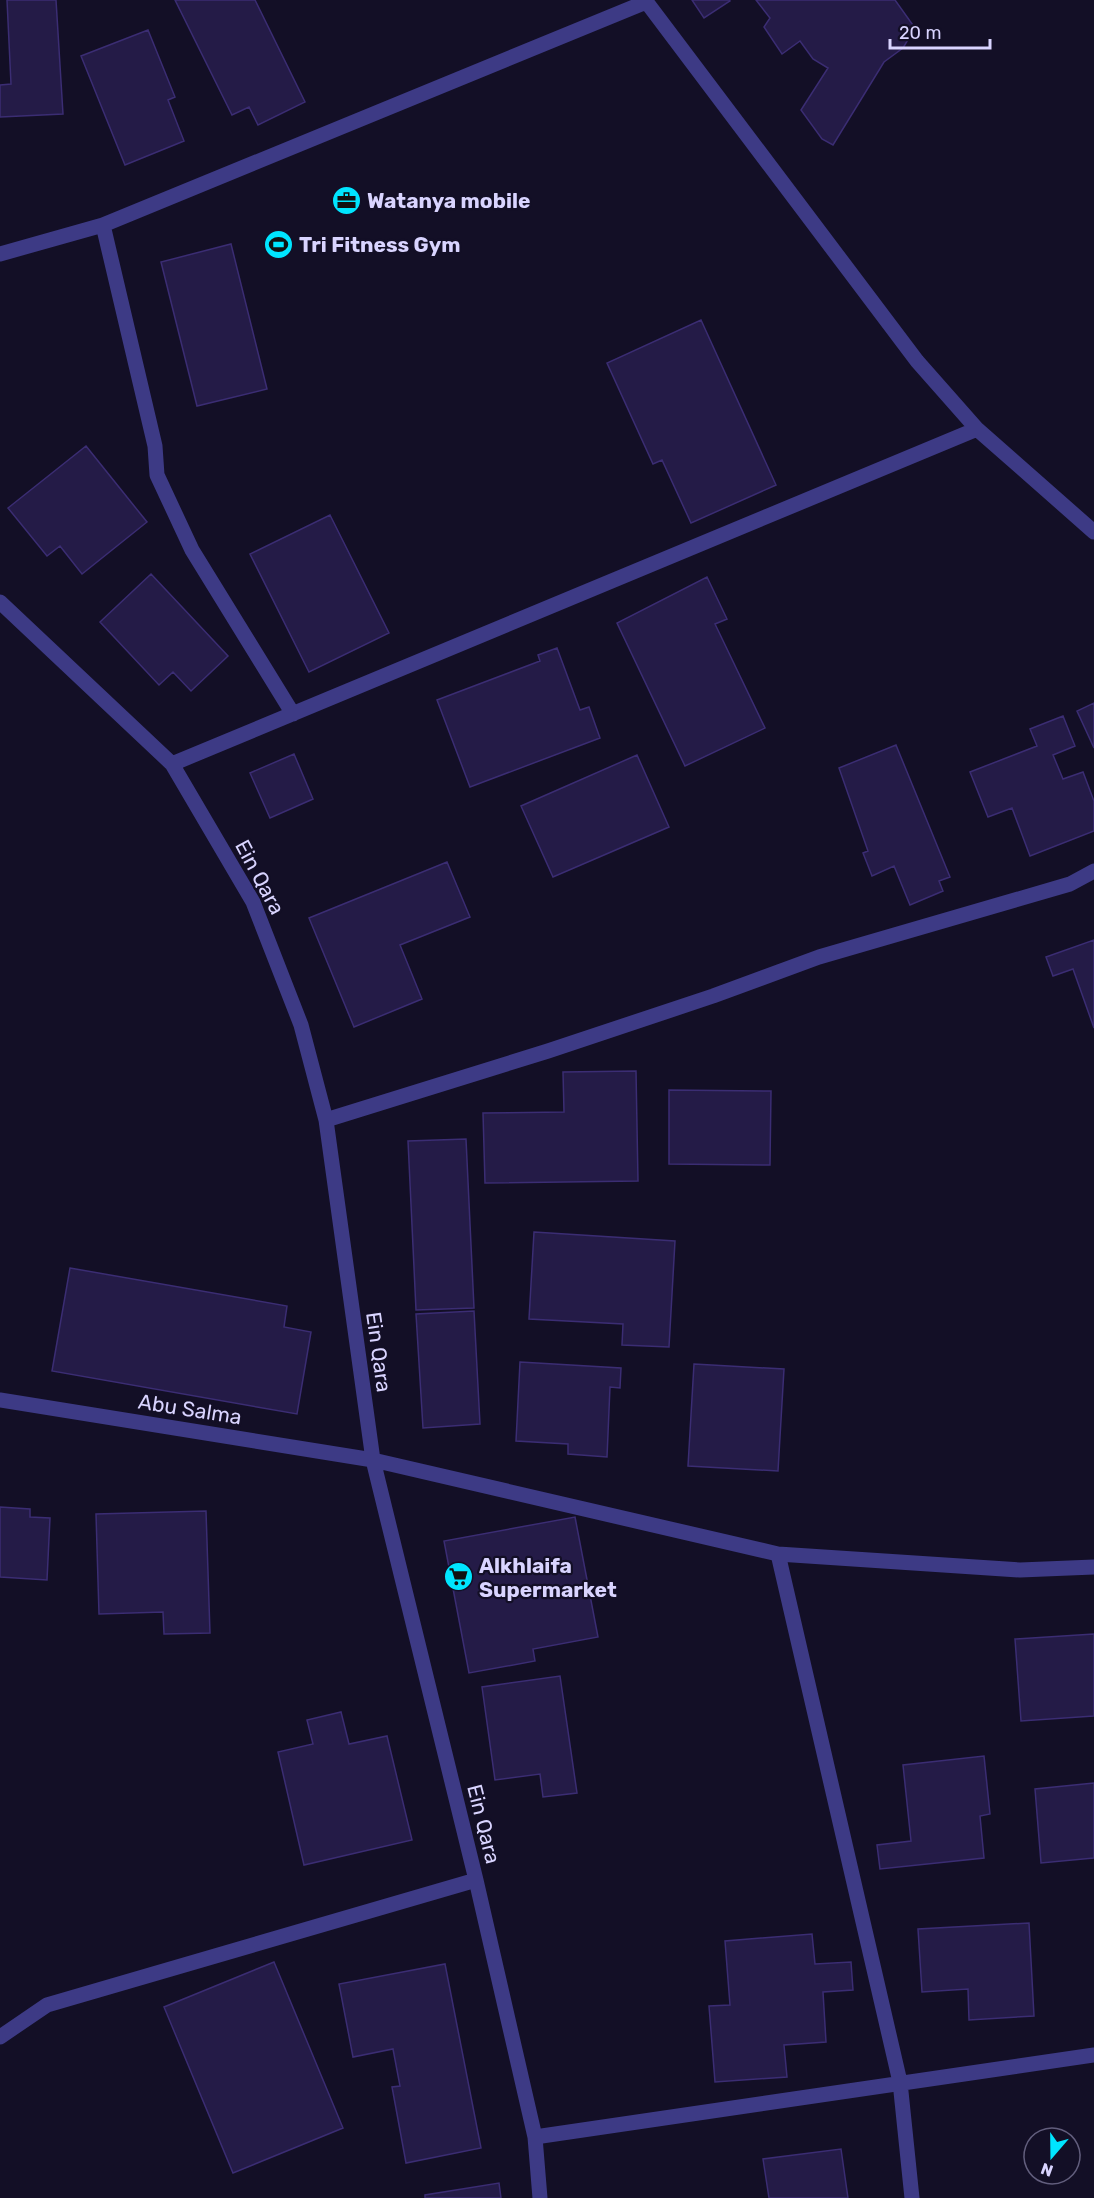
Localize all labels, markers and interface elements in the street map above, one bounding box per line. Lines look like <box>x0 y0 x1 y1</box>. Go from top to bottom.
scale bar <box>890 12 990 50</box>
text: 20 m <box>899 22 941 44</box>
office icon: Watanya mobile <box>330 184 362 216</box>
place label: Watanya mobile <box>367 188 530 213</box>
sports icon: Tri Fitness Gym <box>262 228 294 260</box>
place label: Tri Fitness Gym <box>299 232 461 257</box>
street label: Ein Qara <box>230 835 290 919</box>
street label: Ein Qara <box>361 1310 397 1394</box>
street label: Abu Salma <box>136 1388 244 1430</box>
place label: Alkhlaifa Supermarket <box>479 1553 617 1602</box>
supermarket icon: Alkhlaifa Supermarket <box>442 1561 474 1593</box>
street label: Ein Qara <box>462 1782 506 1866</box>
north arrow <box>1022 2126 1082 2186</box>
text: N <box>1038 2159 1056 2181</box>

